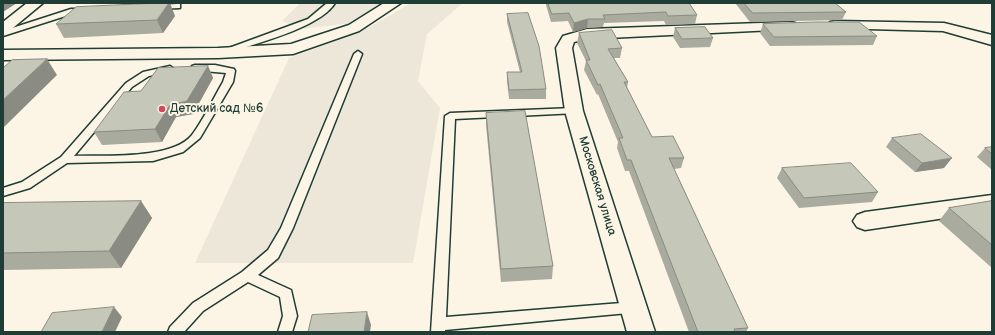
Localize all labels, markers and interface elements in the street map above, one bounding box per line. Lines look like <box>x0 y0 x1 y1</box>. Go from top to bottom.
place label: Детский сад №6 <box>170 102 263 116</box>
marker: Детский сад №6 <box>157 104 167 114</box>
street label: Московская улица <box>575 135 619 237</box>

